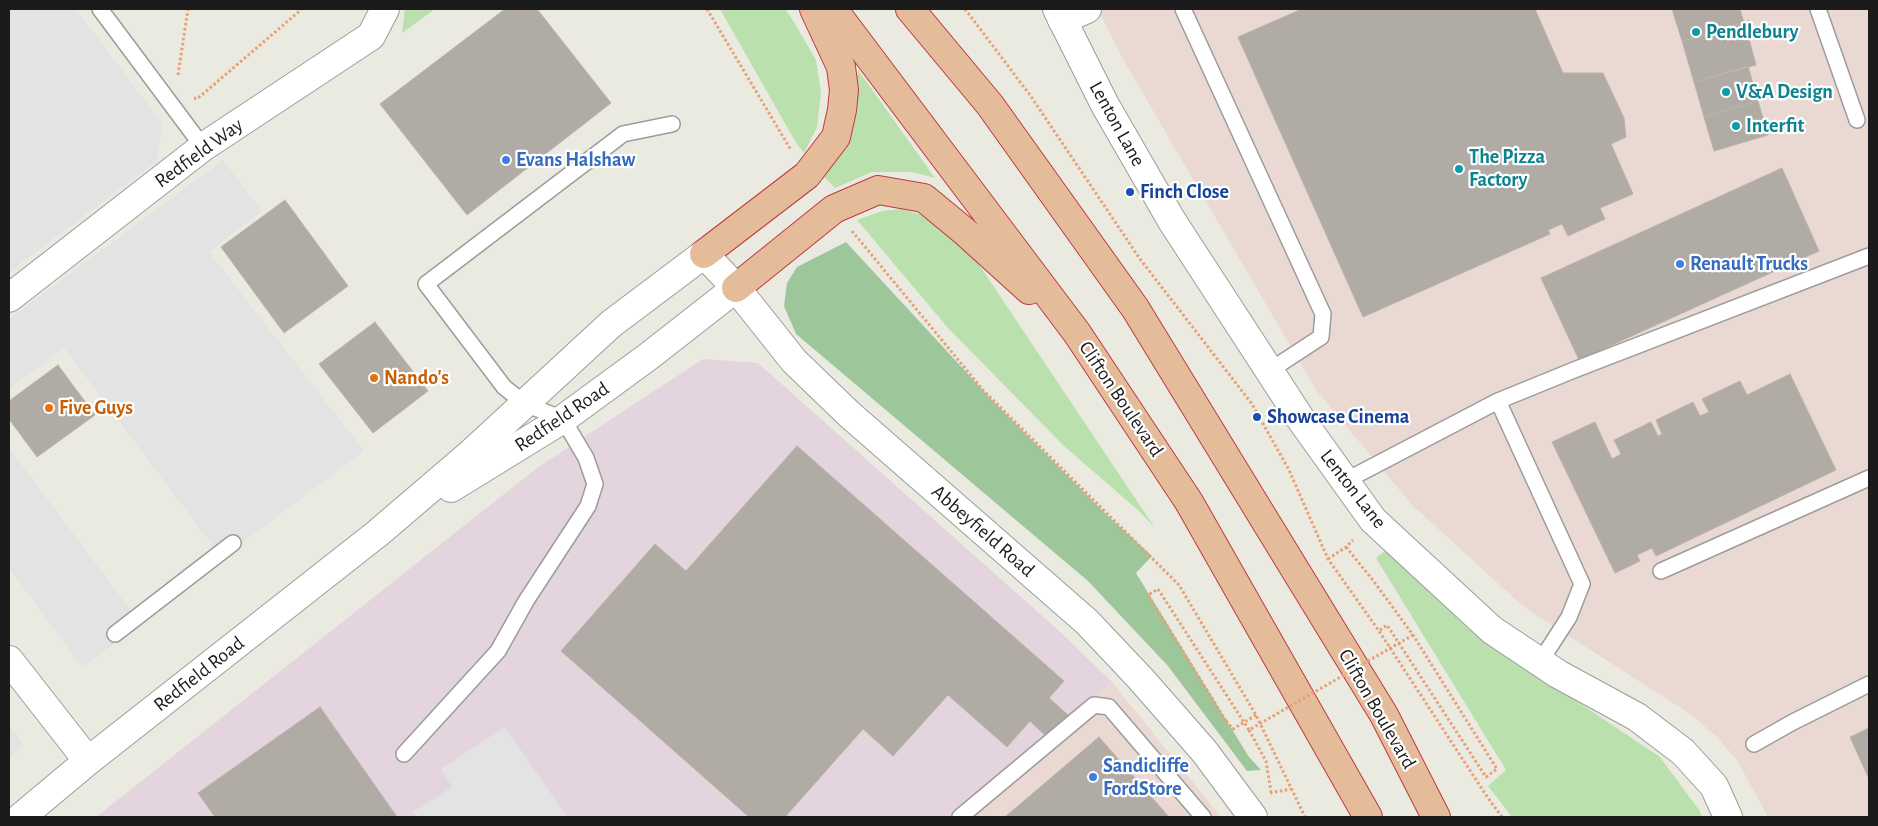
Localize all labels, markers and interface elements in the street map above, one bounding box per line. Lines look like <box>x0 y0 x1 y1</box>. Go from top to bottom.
place label: Pendlebury <box>1706 20 1798 44</box>
marker: Pendlebury <box>1690 26 1702 38</box>
street label: Lenton Lane <box>1084 77 1150 171</box>
place label: V&A Design <box>1736 80 1833 104</box>
marker: V&A Design <box>1720 86 1732 98</box>
street label: Redfield Way <box>150 113 248 193</box>
place label: Interfit <box>1746 114 1804 138</box>
marker: Interfit <box>1730 120 1742 132</box>
place label: The Pizza Factory <box>1469 145 1545 192</box>
place label: Evans Halshaw <box>516 148 635 172</box>
marker: Evans Halshaw <box>500 154 512 166</box>
marker: The Pizza Factory <box>1453 163 1465 175</box>
place label: Finch Close <box>1140 180 1229 204</box>
marker: Finch Close <box>1124 186 1136 198</box>
place label: Renault Trucks <box>1690 252 1808 276</box>
marker: Renault Trucks <box>1674 258 1686 270</box>
street label: Clifton Boulevard <box>1073 337 1169 461</box>
place label: Nando's <box>384 366 449 390</box>
marker: Nando's <box>368 372 380 384</box>
street label: Redfield Road <box>510 377 614 457</box>
place label: Five Guys <box>59 396 133 420</box>
marker: Five Guys <box>43 402 55 414</box>
place label: Showcase Cinema <box>1267 405 1409 429</box>
marker: Showcase Cinema <box>1251 411 1263 423</box>
street label: Lenton Lane <box>1315 445 1391 533</box>
street label: Abbeyfield Road <box>927 480 1039 582</box>
street label: Redfield Road <box>149 631 249 717</box>
street label: Clifton Boulevard <box>1333 645 1421 773</box>
place label: Sandicliffe FordStore <box>1103 754 1189 801</box>
marker: Sandicliffe FordStore <box>1087 771 1099 783</box>

